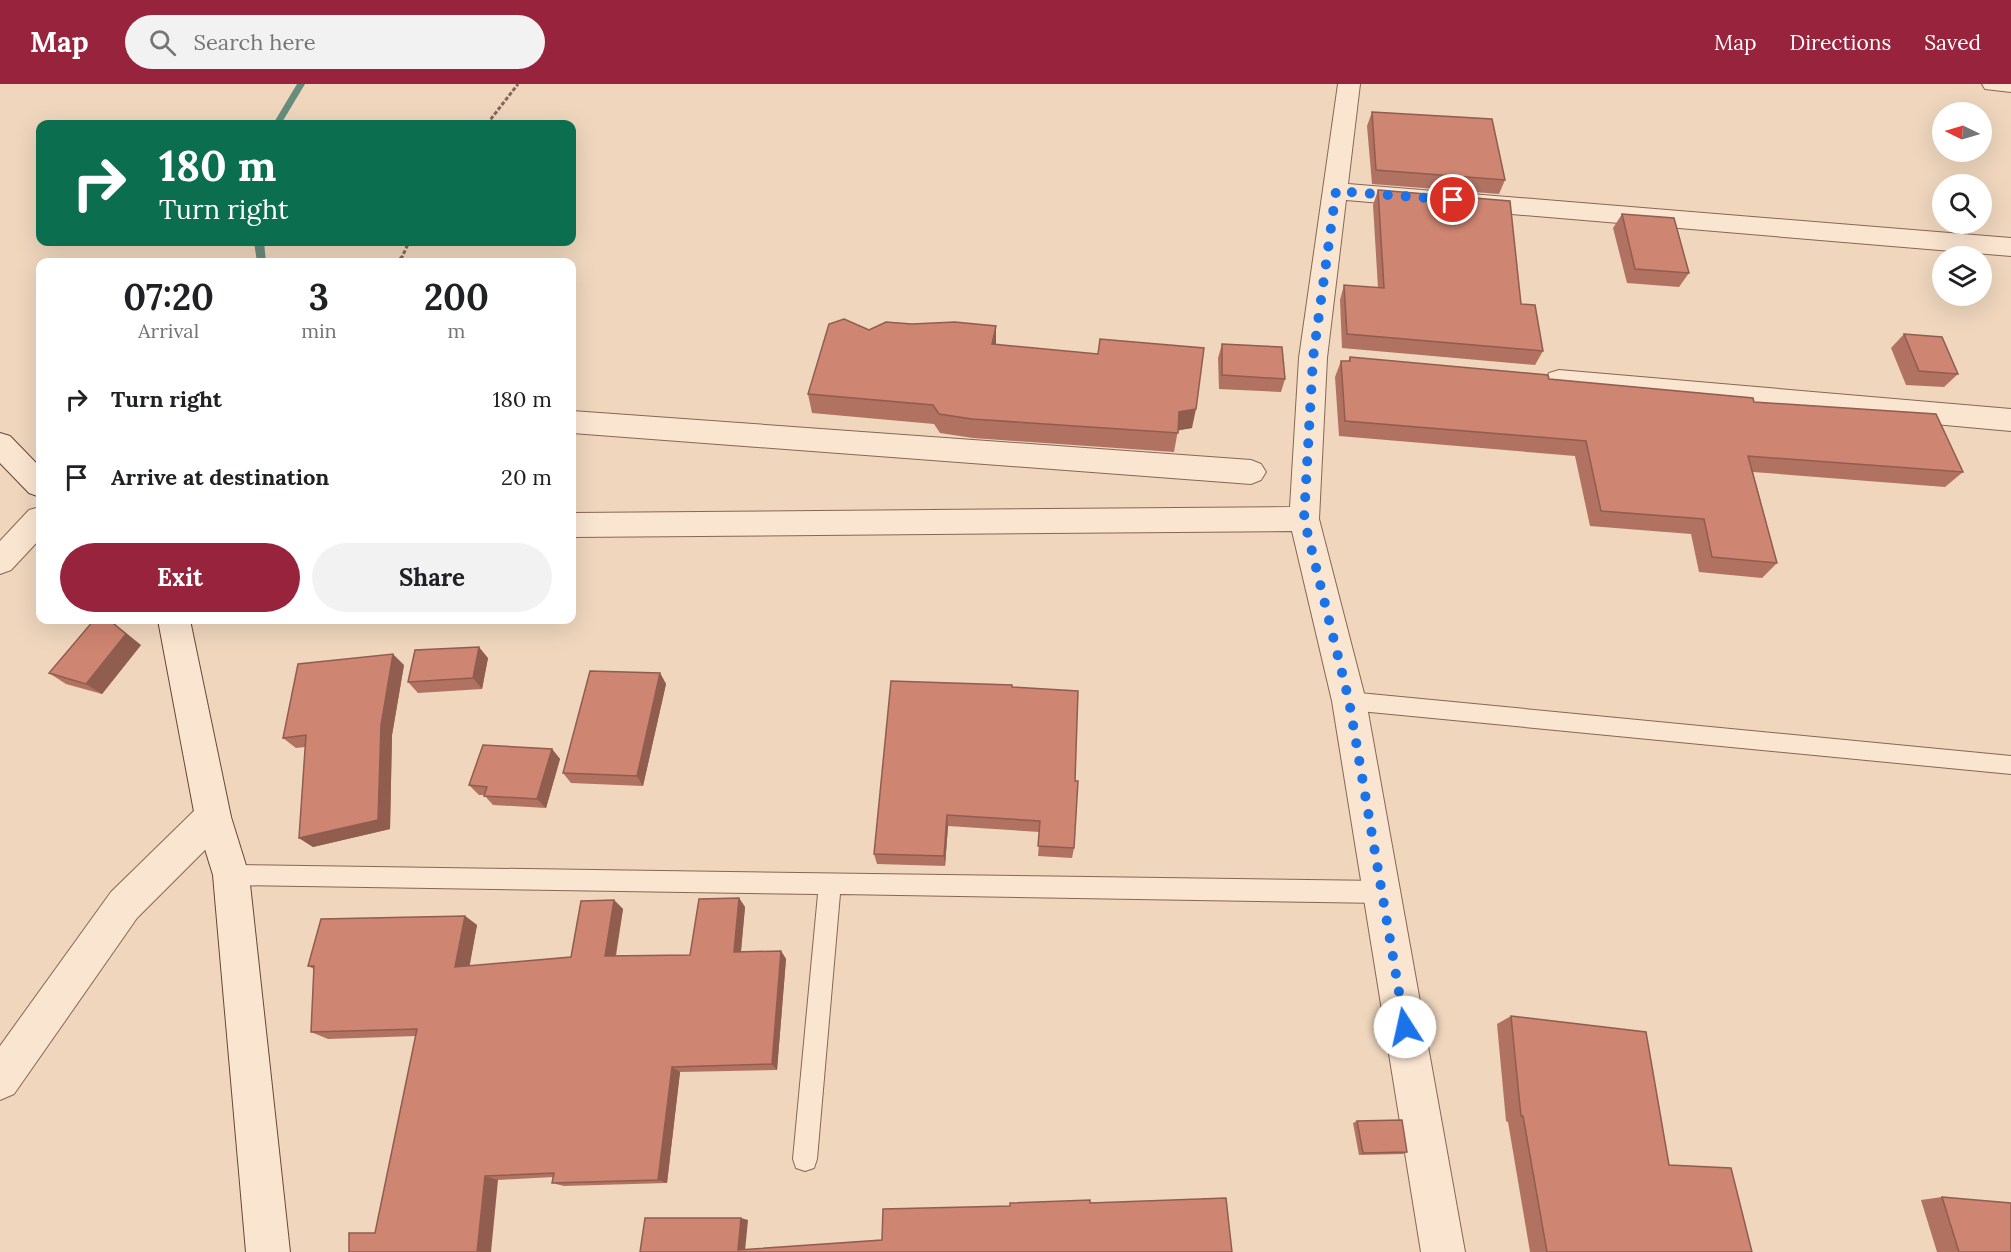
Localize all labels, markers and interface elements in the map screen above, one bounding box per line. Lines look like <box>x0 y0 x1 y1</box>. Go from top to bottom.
search box <box>125 15 545 69</box>
text: Map <box>30 24 89 60</box>
icon: search <box>146 26 179 59</box>
text: Search here <box>194 28 316 56</box>
text: Map <box>1714 29 1757 56</box>
text: Directions <box>1790 29 1891 56</box>
text: Saved <box>1924 29 1981 56</box>
north arrow <box>1932 102 1992 162</box>
map controls <box>1932 102 1992 306</box>
text: 180 m <box>159 139 276 193</box>
icon: right <box>60 144 138 222</box>
pin <box>1427 174 1478 225</box>
button: search <box>1932 174 1992 234</box>
icon: arrive <box>1436 183 1469 216</box>
text: Turn right <box>159 192 288 226</box>
button: layers <box>1932 246 1992 306</box>
text: 07:20 <box>123 274 214 320</box>
text: 3 <box>309 274 329 320</box>
text: 200 <box>424 274 489 320</box>
text: Arrival <box>138 318 199 343</box>
text: min <box>301 318 337 343</box>
text: m <box>447 318 465 343</box>
icon: right <box>60 383 93 416</box>
text: Turn right <box>111 385 222 413</box>
text: 180 m <box>493 385 552 413</box>
icon: arrive <box>60 461 93 494</box>
text: Arrive at destination <box>111 463 329 491</box>
text: 20 m <box>501 463 552 491</box>
button: Exit <box>60 543 300 612</box>
button: Share <box>312 543 552 612</box>
position arrow <box>1373 995 1437 1059</box>

